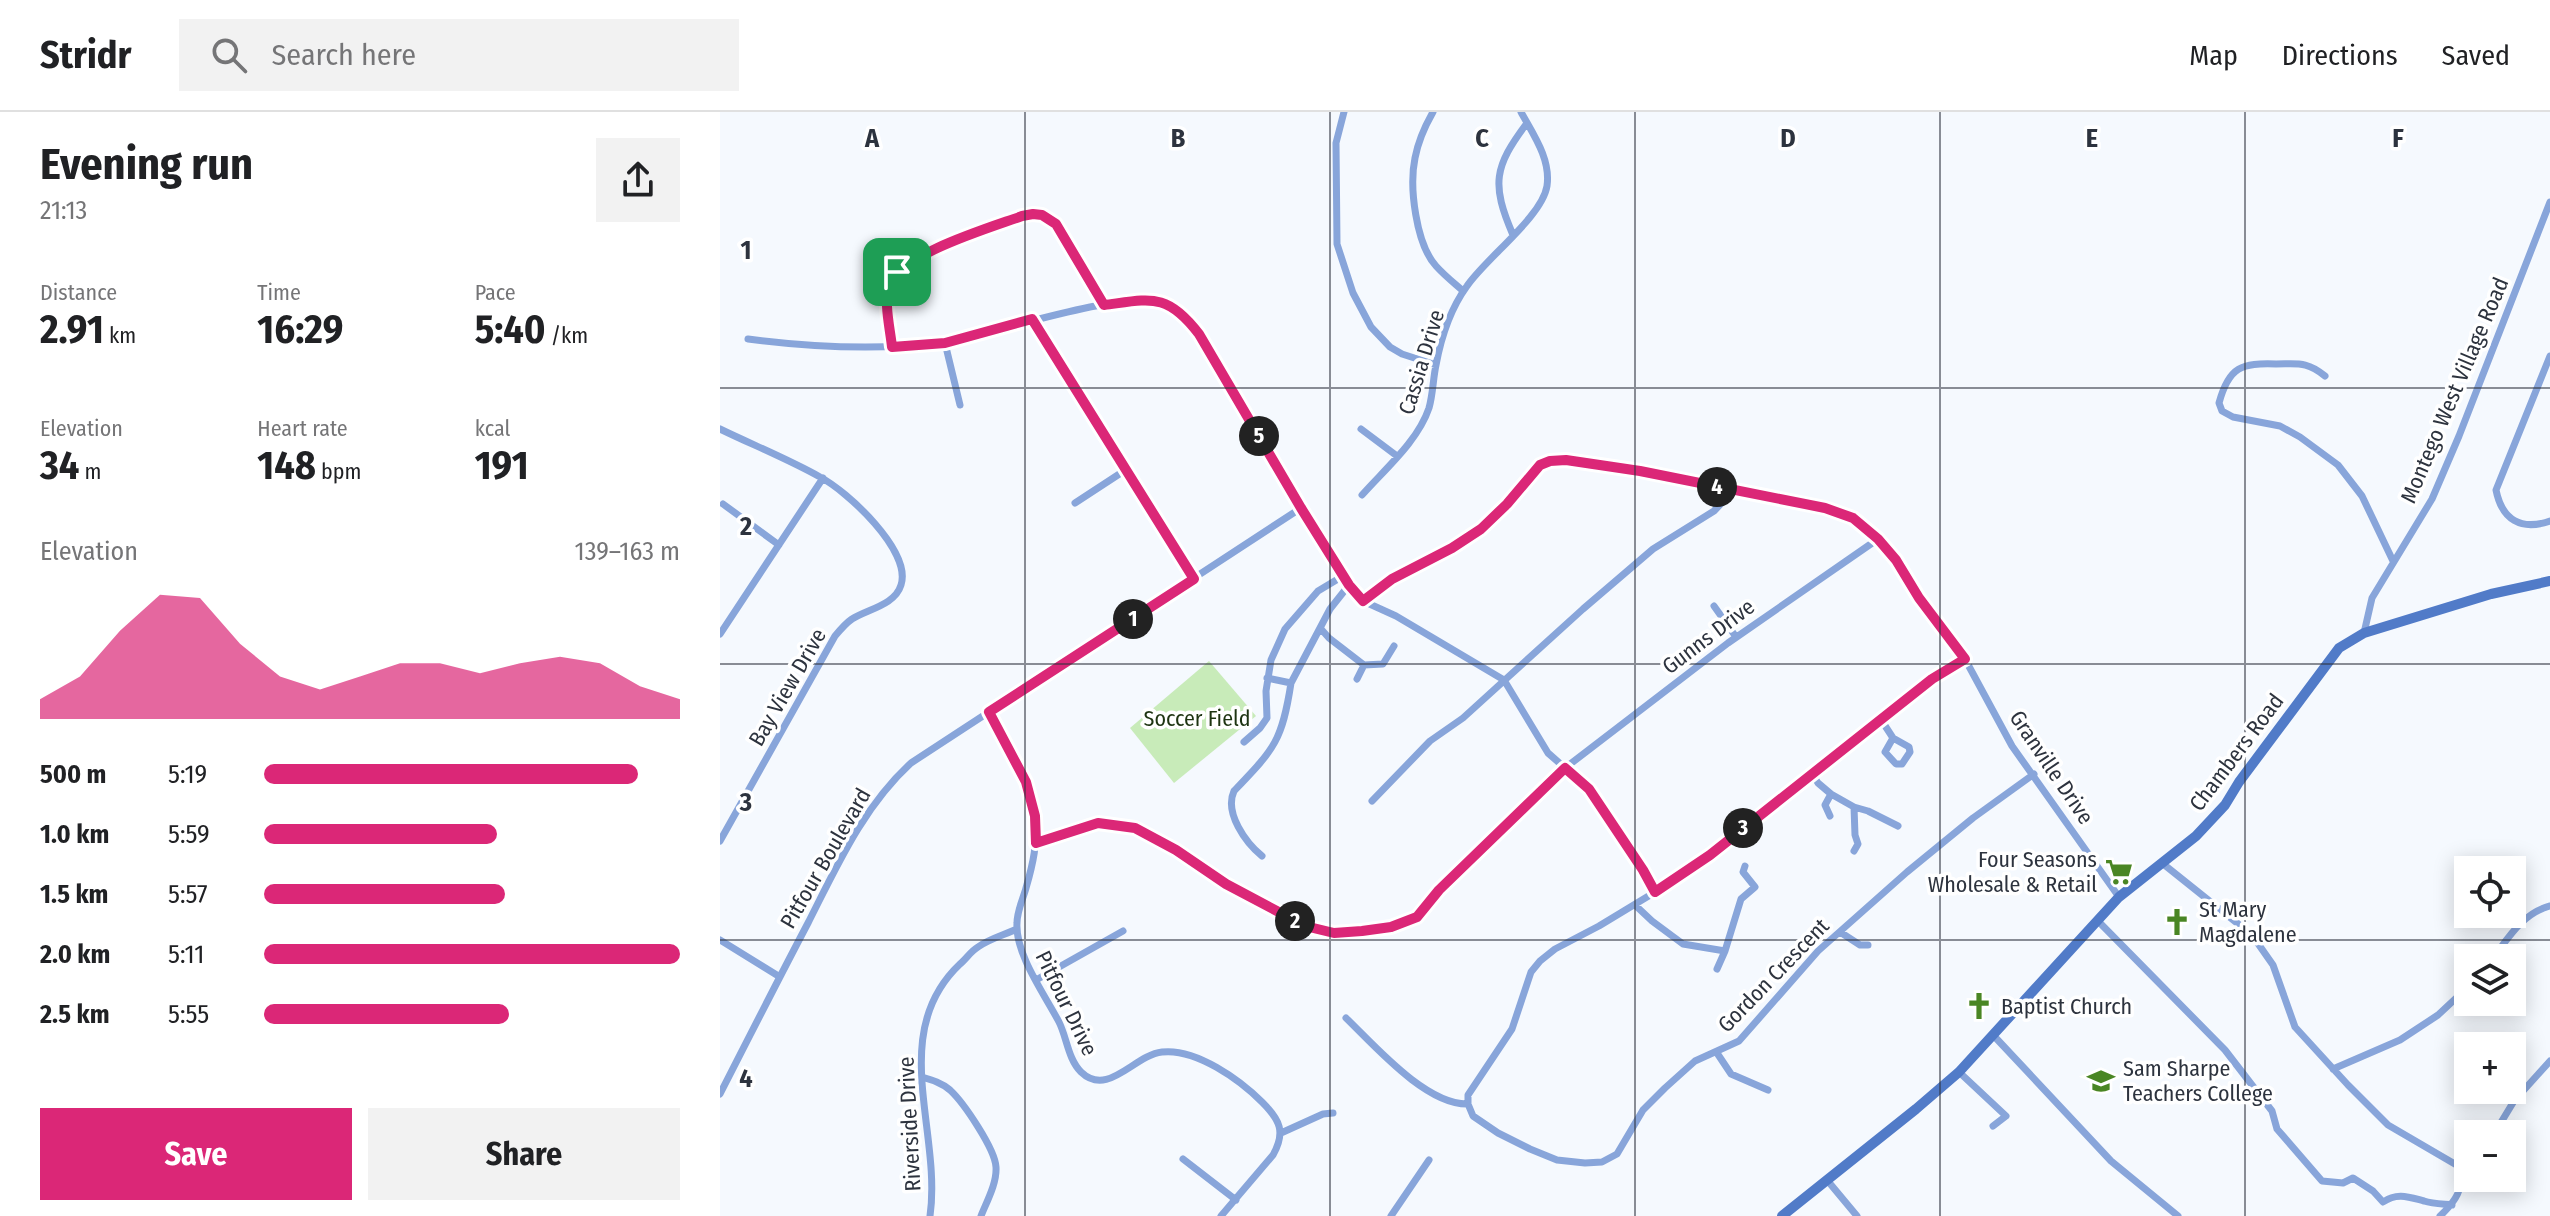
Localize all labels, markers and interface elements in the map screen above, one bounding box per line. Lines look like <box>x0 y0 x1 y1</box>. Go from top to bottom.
search box <box>179 19 739 91</box>
text: Stridr <box>40 32 131 78</box>
icon: search <box>207 33 251 77</box>
text: Search here <box>271 37 416 73</box>
text: Map <box>2189 39 2238 72</box>
text: Directions <box>2282 39 2398 72</box>
text: Saved <box>2442 39 2510 72</box>
text: A <box>864 123 880 154</box>
text: B <box>1171 123 1186 154</box>
text: C <box>1475 123 1489 154</box>
text: D <box>1780 123 1796 154</box>
text: E <box>2086 123 2098 154</box>
text: F <box>2392 123 2404 154</box>
text: Evening run <box>40 138 253 191</box>
button: share <box>596 138 680 222</box>
text: 21:13 <box>40 195 87 226</box>
text: 1 <box>741 235 752 266</box>
pin <box>863 238 931 306</box>
icon: arrive <box>875 250 919 294</box>
street label: Montego West Village Road <box>2395 273 2514 507</box>
text: Distance <box>40 279 117 306</box>
text: Time <box>257 279 301 306</box>
text: Pace <box>475 279 516 306</box>
text: 2.91 <box>40 306 104 354</box>
text: 16:29 <box>257 306 343 354</box>
text: 5:40 <box>475 306 546 354</box>
street label: Cassia Drive <box>1393 306 1450 418</box>
text: km <box>104 322 136 349</box>
text: /km <box>546 322 588 349</box>
text: Elevation <box>40 415 123 442</box>
text: Heart rate <box>257 415 348 442</box>
text: kcal <box>475 415 510 442</box>
pin: 5 <box>1239 416 1279 456</box>
text: 5 <box>1254 422 1264 449</box>
text: 34 <box>40 442 79 490</box>
text: 148 <box>257 442 316 490</box>
text: 191 <box>475 442 529 490</box>
text: m <box>79 458 102 485</box>
text: bpm <box>316 458 361 485</box>
pin: 4 <box>1697 467 1737 507</box>
text: 4 <box>1711 473 1723 500</box>
text: 2 <box>739 511 752 542</box>
text: Elevation <box>40 536 138 567</box>
text: 139–163 m <box>575 536 680 567</box>
street label: Gunns Drive <box>1657 593 1760 680</box>
pin: 1 <box>1113 599 1153 639</box>
text: 1 <box>1128 605 1138 632</box>
street label: Bay View Drive <box>743 624 832 751</box>
street label: Chambers Road <box>2183 688 2289 816</box>
park label: Soccer Field <box>1143 705 1251 732</box>
street label: Granville Drive <box>2004 705 2099 829</box>
text: 500 m <box>40 759 106 790</box>
text: 5:19 <box>168 759 207 790</box>
street label: Pitfour Boulevard <box>774 783 876 933</box>
text: 3 <box>739 787 752 818</box>
pin: 3 <box>1723 808 1763 848</box>
text: 3 <box>1738 814 1748 841</box>
text: 1.0 km <box>40 819 109 850</box>
text: 5:59 <box>168 819 210 850</box>
place label: Four Seasons Wholesale & Retail <box>1928 846 2097 898</box>
map controls <box>2454 856 2526 1192</box>
button: locate <box>2454 856 2526 928</box>
supermarket icon: Four Seasons Wholesale & Retail <box>2104 857 2134 887</box>
text: 1.5 km <box>40 879 108 910</box>
text: 5:57 <box>168 879 207 910</box>
place label: St Mary Magdalene <box>2199 896 2297 948</box>
pin: 2 <box>1275 901 1315 941</box>
text: 2 <box>1290 907 1300 934</box>
church icon: St Mary Magdalene <box>2162 907 2192 937</box>
street label: Gordon Crescent <box>1712 912 1835 1038</box>
text: 2.0 km <box>40 939 110 970</box>
text: 5:11 <box>168 939 204 970</box>
button: layers <box>2454 944 2526 1016</box>
street label: Pitfour Drive <box>1030 946 1104 1060</box>
church icon: Baptist Church <box>1964 991 1994 1021</box>
place label: Baptist Church <box>2001 993 2132 1020</box>
text: 2.5 km <box>40 999 110 1030</box>
text: 5:55 <box>168 999 209 1030</box>
button: + <box>2454 1032 2526 1104</box>
place label: Sam Sharpe Teachers College <box>2123 1055 2273 1107</box>
street label: Riverside Drive <box>892 1056 927 1192</box>
text: 4 <box>739 1063 753 1094</box>
school or university icon: Sam Sharpe Teachers College <box>2086 1066 2116 1096</box>
button: Save <box>40 1108 352 1200</box>
button: Share <box>368 1108 680 1200</box>
button: − <box>2454 1120 2526 1192</box>

